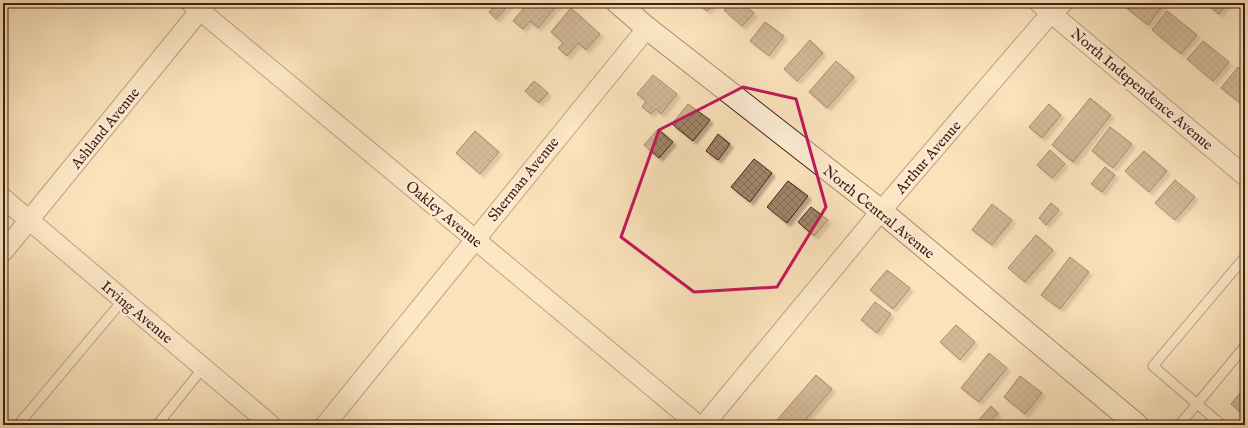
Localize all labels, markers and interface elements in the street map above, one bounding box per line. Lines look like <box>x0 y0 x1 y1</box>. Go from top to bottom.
street label: North Independence Avenue <box>1067 24 1217 155</box>
street label: Ashland Avenue <box>66 84 144 174</box>
street label: Arthur Avenue <box>891 117 965 199</box>
street label: Sherman Avenue <box>484 133 563 225</box>
street label: North Central Avenue <box>819 161 939 263</box>
street label: Oakley Avenue <box>401 177 486 252</box>
street label: Irving Avenue <box>97 277 177 348</box>

